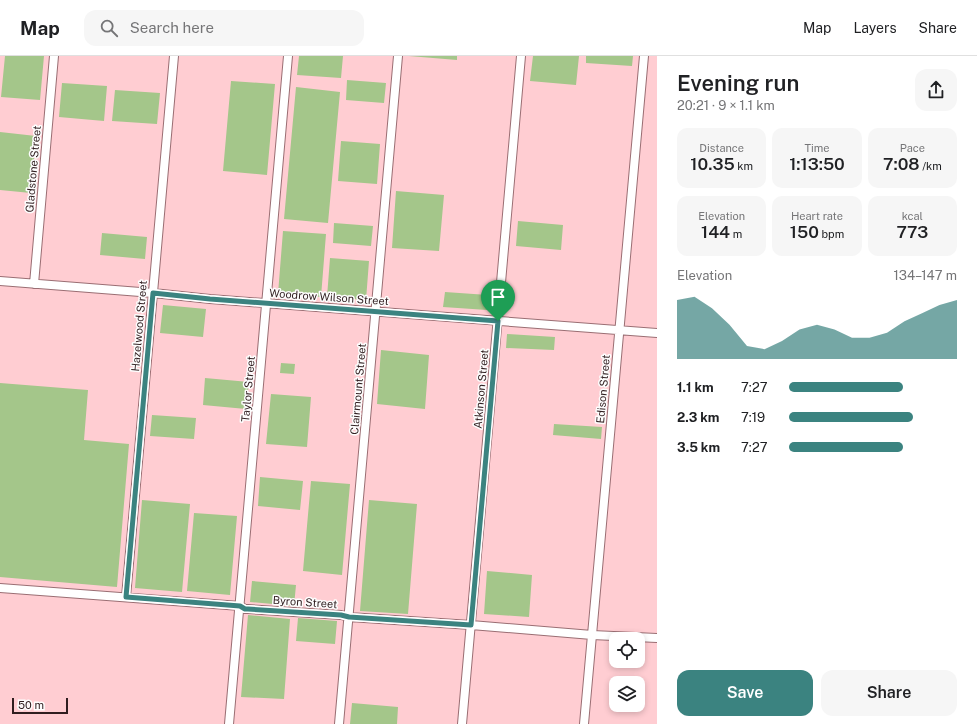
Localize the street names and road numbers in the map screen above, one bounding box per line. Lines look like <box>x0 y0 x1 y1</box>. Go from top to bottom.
street label: Gladstone Street <box>23 125 43 213</box>
street label: Hazelwood Street <box>129 280 149 372</box>
street label: Woodrow Wilson Street <box>269 287 389 307</box>
street label: Clairmount Street <box>348 343 368 435</box>
street label: Atkinson Street <box>472 349 490 429</box>
street label: Edison Street <box>594 354 612 424</box>
street label: Taylor Street <box>239 356 257 422</box>
street label: Byron Street <box>272 594 338 610</box>

